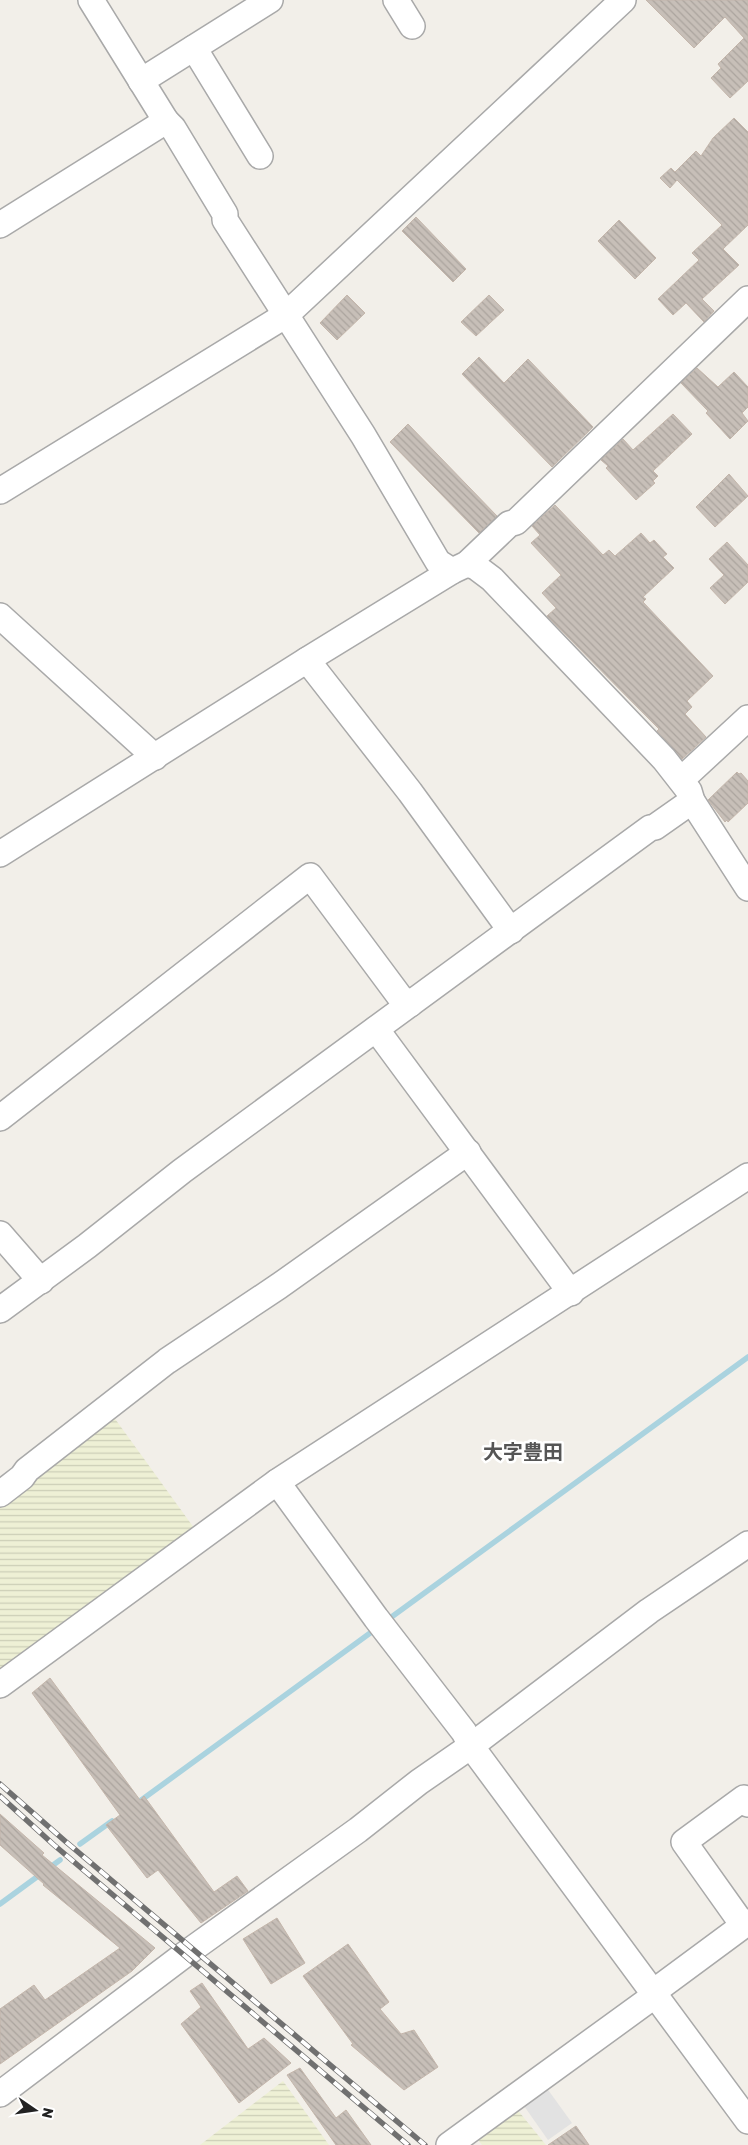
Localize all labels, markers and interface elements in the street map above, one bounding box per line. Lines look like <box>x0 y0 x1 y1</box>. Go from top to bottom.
district label: 大字豊田 <box>483 1440 563 1464</box>
north arrow <box>10 2085 60 2135</box>
text: N <box>38 2106 57 2120</box>

